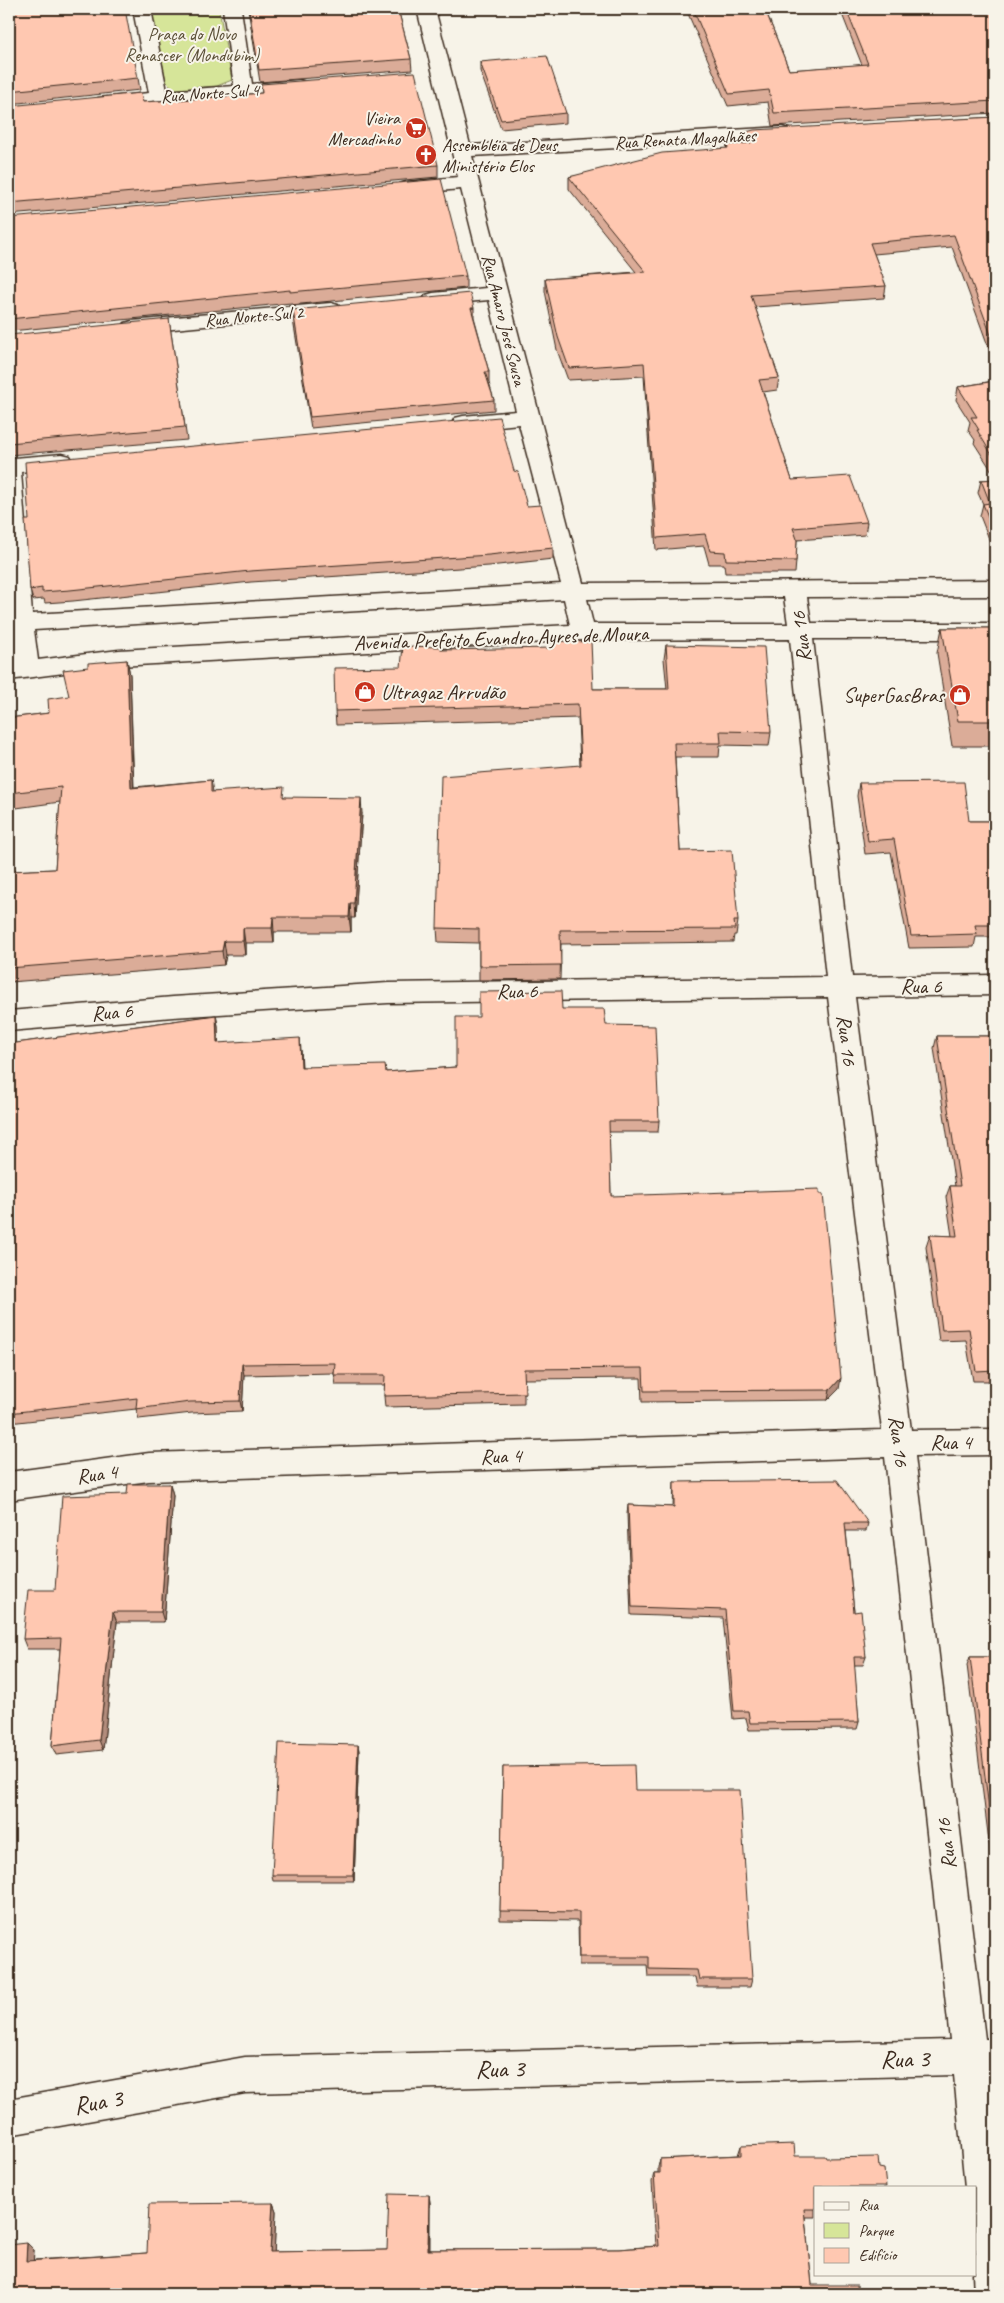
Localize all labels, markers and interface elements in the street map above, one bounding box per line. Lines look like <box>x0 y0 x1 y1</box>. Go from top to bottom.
park label: Praça do Novo Renascer (Mondubim) <box>125 23 260 66</box>
street label: Rua Norte-Sul 4 <box>160 78 262 107</box>
place label: Vieira Mercadinho <box>328 107 402 150</box>
supermarket icon: Vieira Mercadinho <box>404 116 428 140</box>
street label: Rua Renata Magalhães <box>614 124 758 154</box>
place label: Assembléia de Deus Ministério Elos <box>442 134 559 177</box>
church icon: Assembléia de Deus Ministério Elos <box>414 143 438 167</box>
street label: Rua Amaro José Sousa <box>477 252 531 389</box>
street label: Rua Norte-Sul 2 <box>204 301 306 331</box>
street label: Rua 16 <box>785 610 817 664</box>
street label: Avenida Prefeito Evandro Ayres de Moura <box>353 620 650 656</box>
place label: Ultragaz Arrudão <box>381 679 506 705</box>
shop icon: Ultragaz Arrudão <box>353 680 377 704</box>
place label: SuperGasBras <box>843 682 946 708</box>
shop icon: SuperGasBras <box>948 683 972 707</box>
street label: Rua 6 <box>900 973 942 999</box>
street label: Rua 6 <box>496 978 538 1004</box>
street label: Rua 6 <box>90 997 134 1027</box>
street label: Rua 16 <box>831 1013 863 1067</box>
street label: Rua 16 <box>883 1414 915 1468</box>
street label: Rua 4 <box>930 1429 974 1455</box>
street label: Rua 4 <box>480 1442 525 1470</box>
street label: Rua 4 <box>75 1458 122 1490</box>
street label: Rua 16 <box>930 1817 962 1871</box>
street label: Rua 3 <box>880 2043 932 2075</box>
street label: Rua 3 <box>475 2053 527 2085</box>
street label: Rua 3 <box>71 2082 127 2122</box>
legend <box>814 2186 976 2276</box>
text: Rua <box>859 2196 879 2215</box>
text: Parque <box>859 2222 895 2241</box>
text: Edifício <box>859 2246 898 2265</box>

